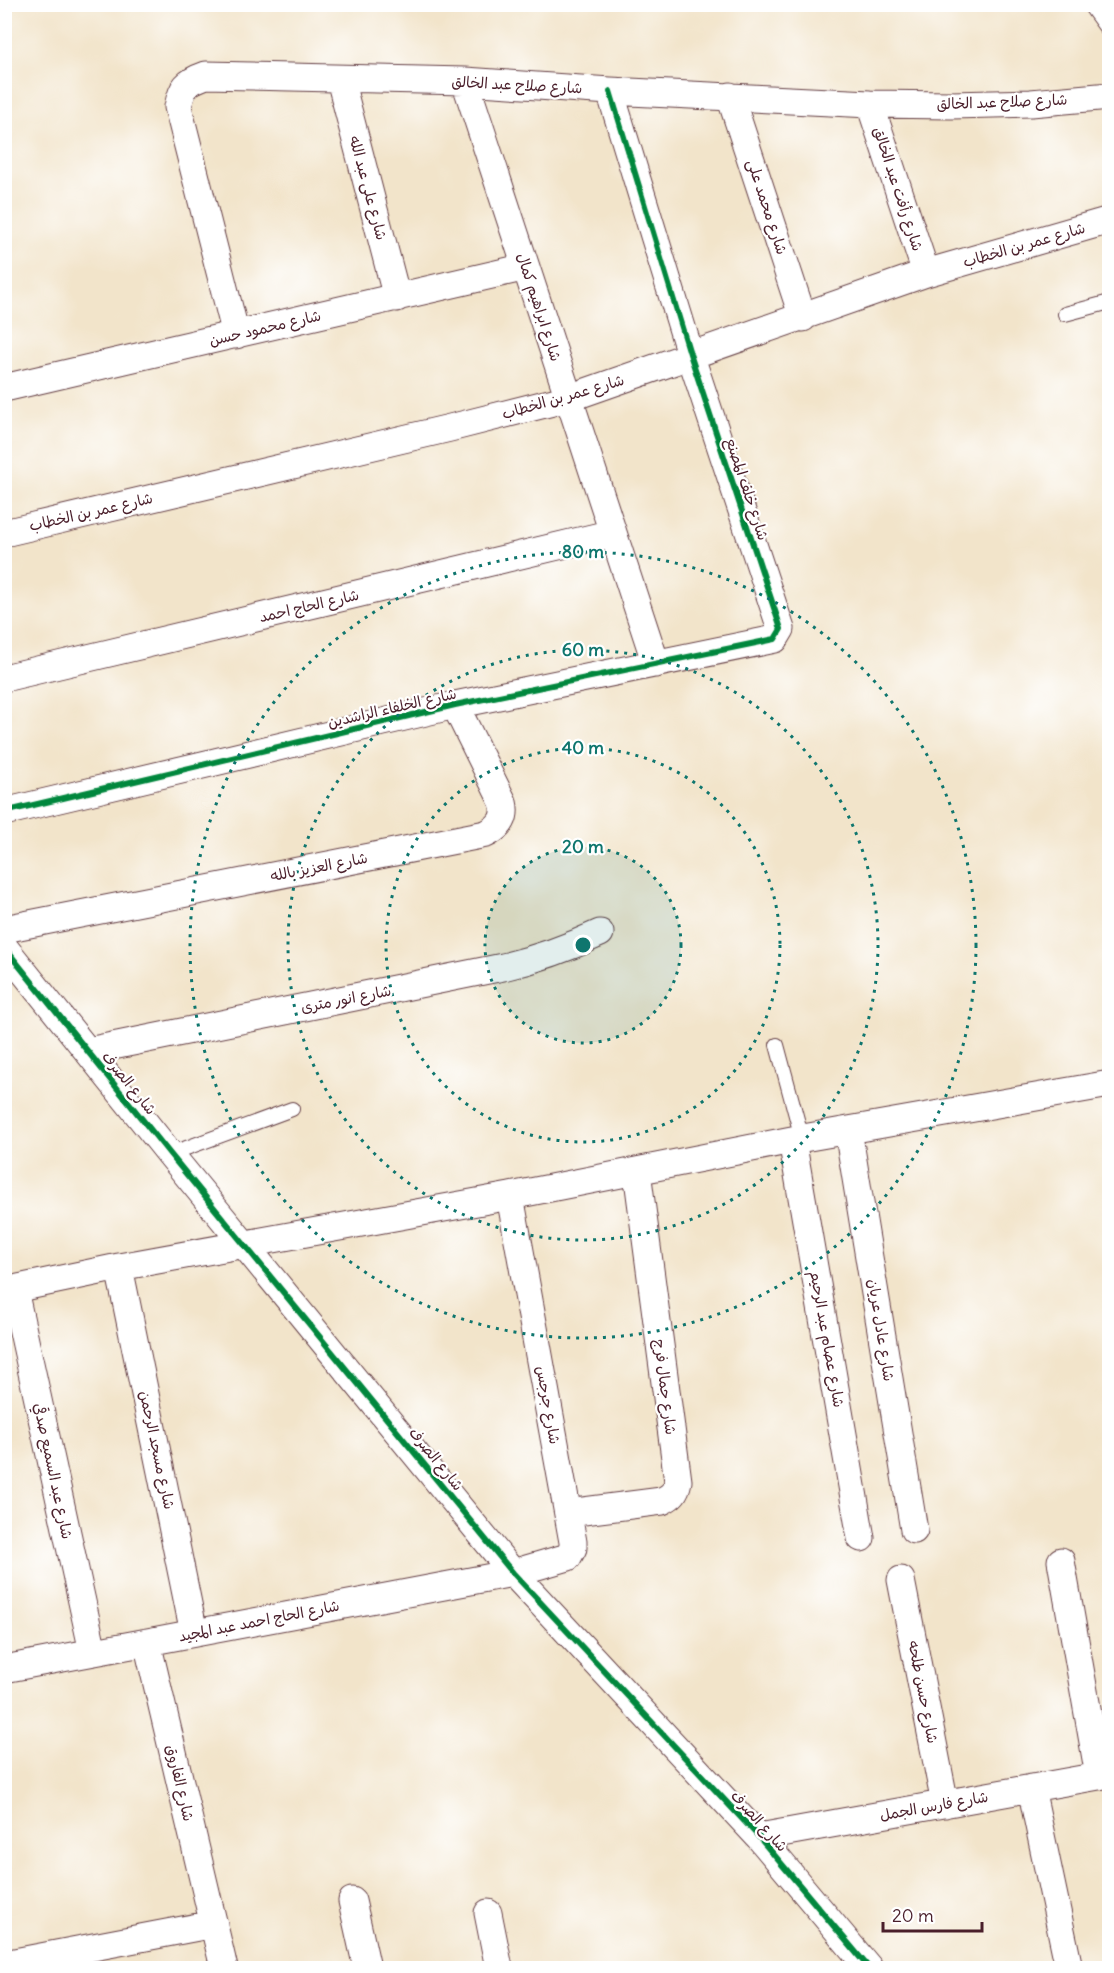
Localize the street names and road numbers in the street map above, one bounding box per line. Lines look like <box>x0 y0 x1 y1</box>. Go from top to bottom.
street label: شارع صلاح عبد الخالق <box>451 72 583 98</box>
street label: شارع صلاح عبد الخالق <box>936 90 1068 114</box>
street label: شارع رأفت عبد الخالق <box>868 124 928 254</box>
street label: شارع على عبد الله <box>344 134 392 242</box>
street label: شارع محمد على <box>742 157 792 257</box>
street label: شارع عمر بن الخطاب <box>961 218 1087 272</box>
street label: شارع ابراهيم كمال <box>510 250 566 364</box>
street label: شارع محمود حسن <box>207 305 323 351</box>
street label: شارع عمر بن الخطاب <box>500 370 626 424</box>
street label: شارع خلف المصنع <box>720 435 773 543</box>
street label: شارع عمر بن الخطاب <box>27 488 155 536</box>
street label: شارع الحاج احمد <box>257 585 361 627</box>
street label: شارع الخلفاء الراشدين <box>326 683 458 733</box>
street label: شارع العزيز بالله <box>269 848 369 886</box>
street label: شارع انور مترى <box>299 980 393 1018</box>
street label: شارع الصرف <box>97 1047 161 1119</box>
street label: شارع عصام عبد الرحيم <box>804 1269 849 1409</box>
street label: شارع عادل عريان <box>863 1277 899 1383</box>
street label: شارع جمال فرج <box>649 1338 681 1436</box>
street label: شارع جرجس <box>531 1364 565 1446</box>
street label: شارع مسجد الرحمن <box>135 1389 179 1511</box>
street label: شارع عبد السميع صدقي <box>28 1401 78 1541</box>
street label: شارع الصرف <box>404 1423 468 1495</box>
street label: شارع الحاج احمد عبد المجيد <box>177 1596 341 1646</box>
street label: شارع حسن طلحه <box>903 1639 943 1745</box>
street label: شارع الفاروق <box>161 1743 199 1823</box>
street label: شارع الصرف <box>726 1786 792 1856</box>
street label: شارع فارس الجمل <box>878 1787 990 1825</box>

